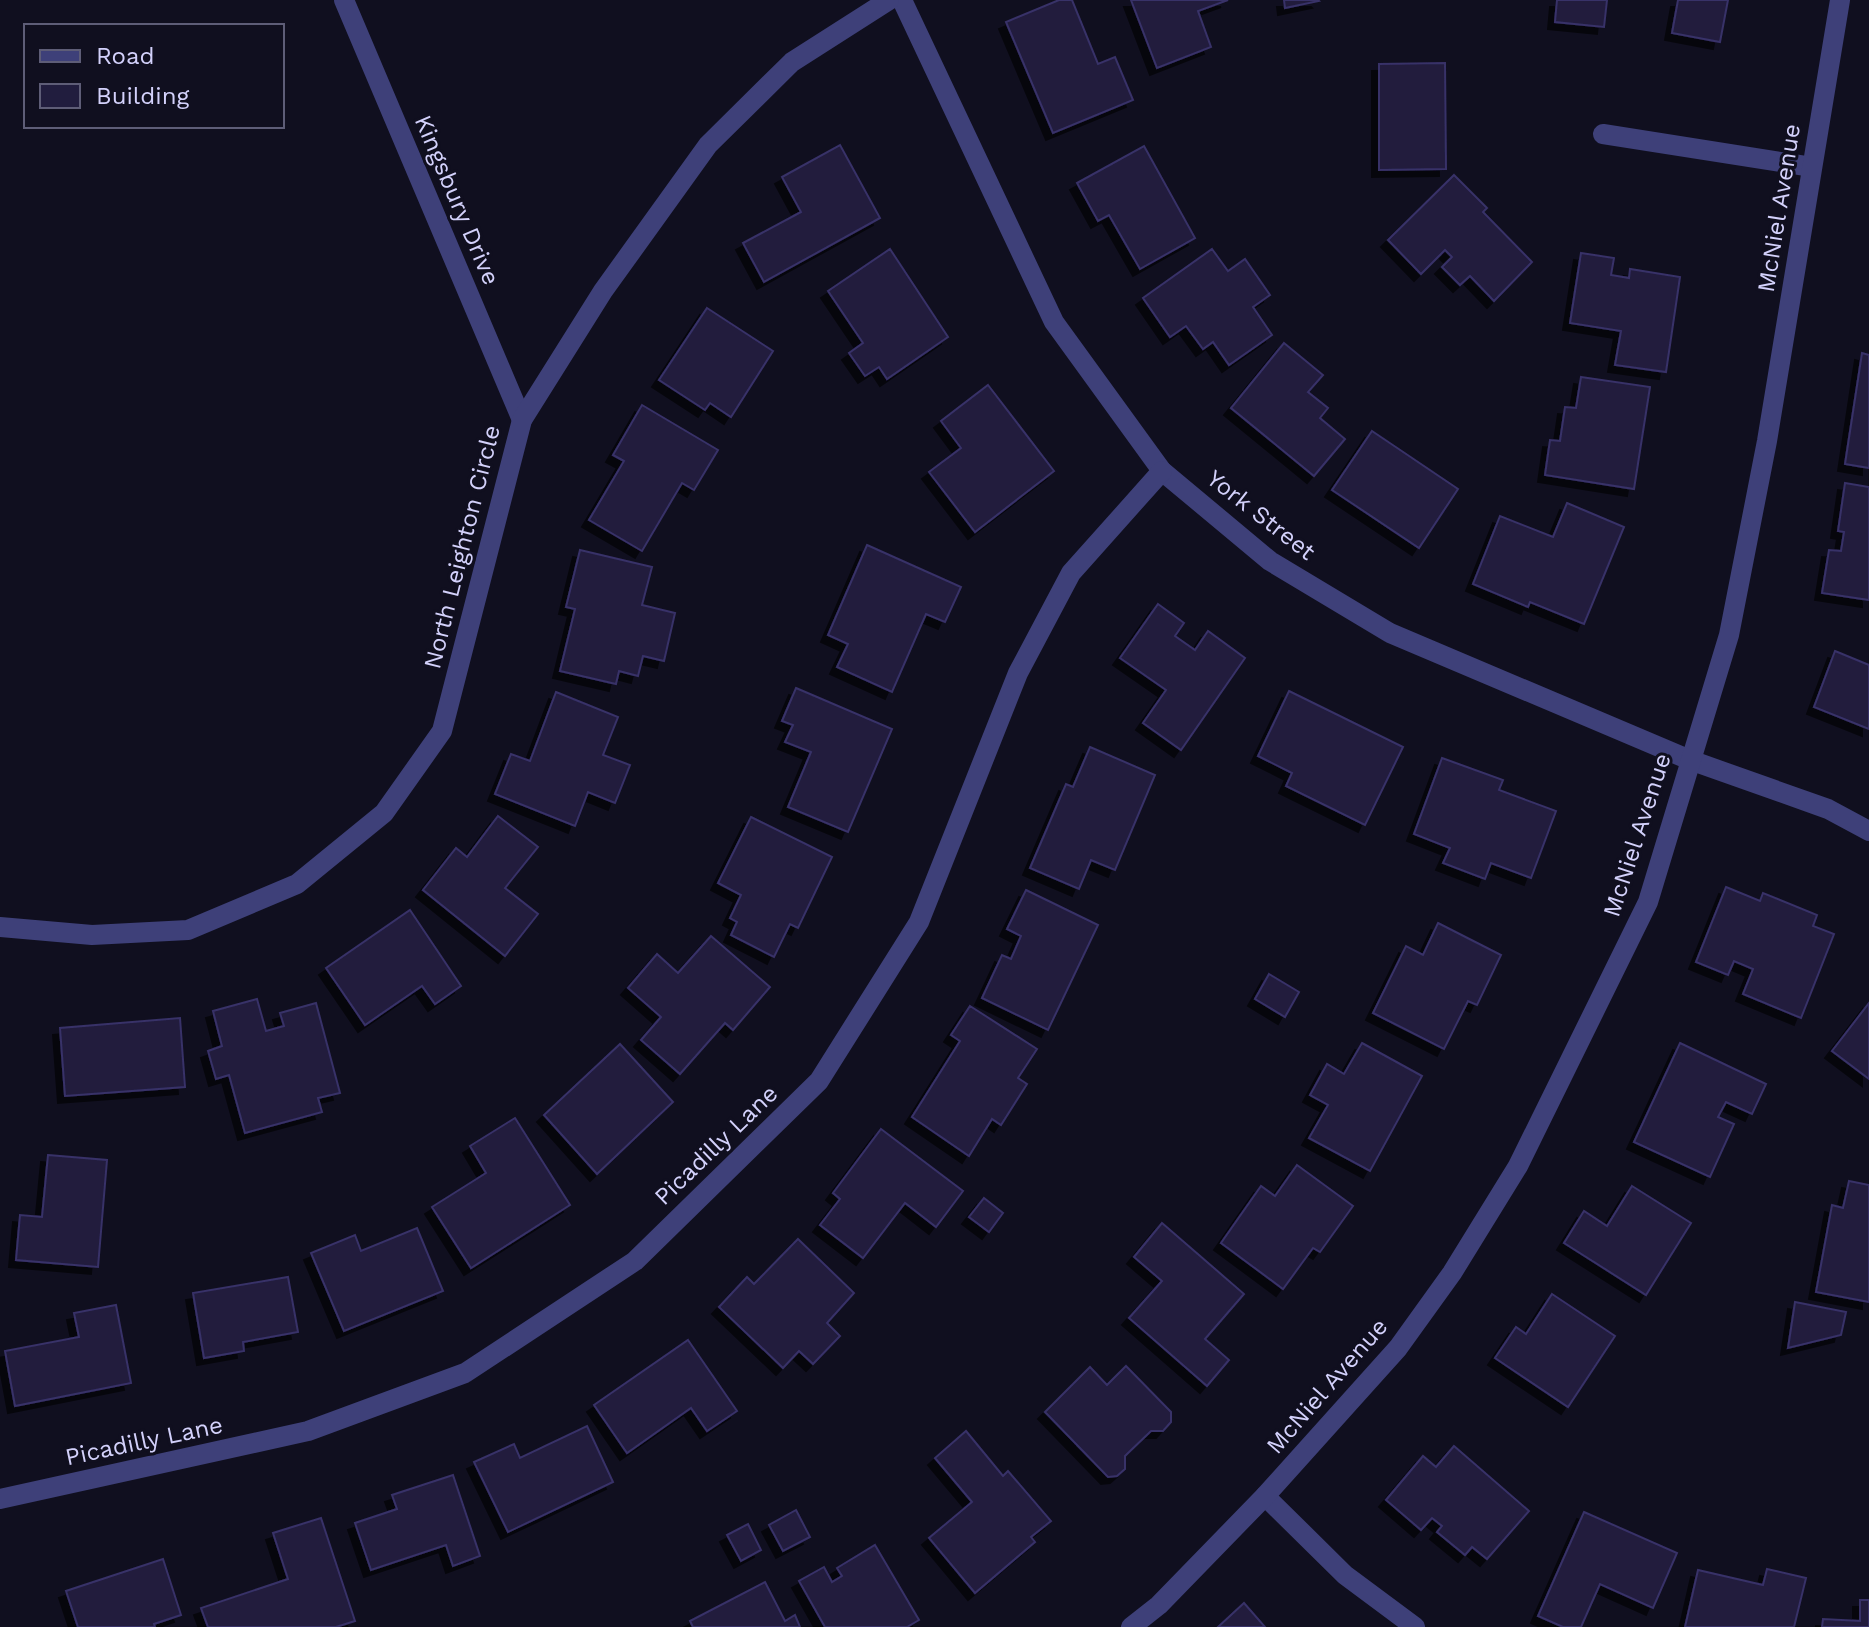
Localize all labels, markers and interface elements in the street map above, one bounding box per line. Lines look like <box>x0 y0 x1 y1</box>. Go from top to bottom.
legend <box>24 24 284 128</box>
text: Road <box>96 42 155 70</box>
text: Building <box>96 82 189 110</box>
street label: Kingsbury Drive <box>409 111 505 289</box>
street label: McNiel Avenue <box>1752 122 1806 294</box>
street label: North Leighton Circle <box>418 422 506 672</box>
street label: York Street <box>1201 464 1321 566</box>
street label: McNiel Avenue <box>1597 750 1677 920</box>
street label: Picadilly Lane <box>649 1079 783 1211</box>
street label: McNiel Avenue <box>1261 1313 1393 1459</box>
street label: Picadilly Lane <box>63 1411 225 1471</box>

